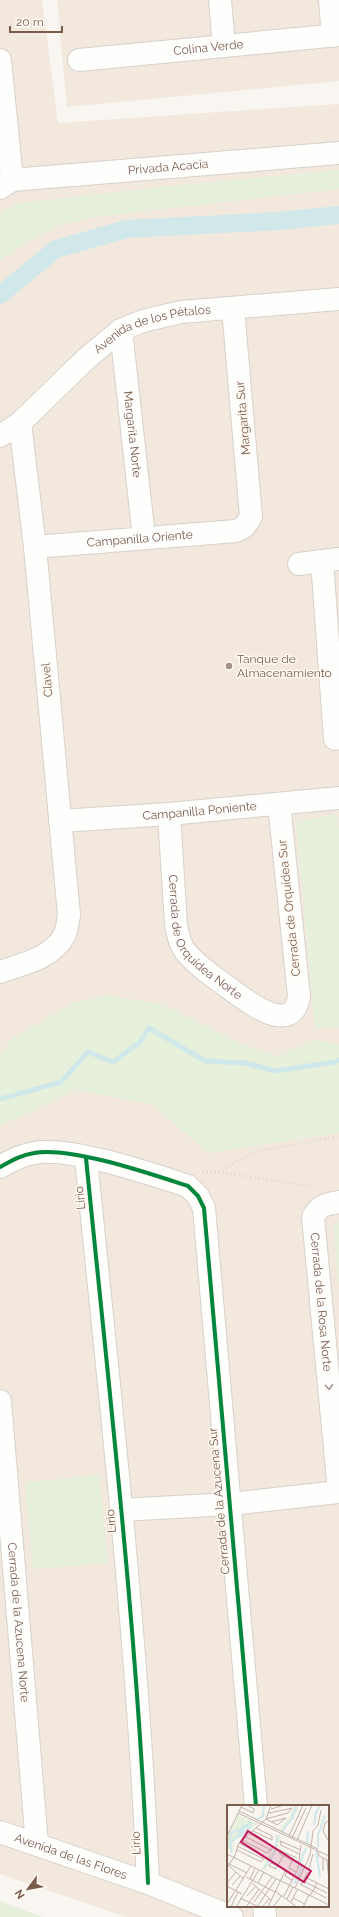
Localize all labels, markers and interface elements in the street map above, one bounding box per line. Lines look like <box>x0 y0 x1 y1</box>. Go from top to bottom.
scale bar <box>10 8 62 34</box>
text: 20 m <box>16 15 44 29</box>
street label: Colina Verde <box>173 37 244 58</box>
street label: Privada Acacia <box>127 157 209 177</box>
street label: Avenida de los Pétalos <box>91 303 211 356</box>
street label: Margarita Sur <box>233 380 253 456</box>
street label: Margarita Norte <box>121 390 144 478</box>
street label: Campanilla Oriente <box>86 527 193 550</box>
place label: Tanque de Almacenamiento <box>237 652 332 680</box>
marker: Tanque de Almacenamiento <box>224 661 234 671</box>
street label: Clavel <box>38 662 55 698</box>
street label: Campanilla Poniente <box>142 799 257 823</box>
street label: Cerrada de Orquídea Sur <box>275 838 303 977</box>
street label: Cerrada de Orquídea Norte <box>166 874 245 1002</box>
street label: Lirio <box>72 1186 88 1210</box>
street label: Cerrada de la Rosa Norte <box>308 1232 335 1372</box>
one-way arrow <box>325 1384 334 1390</box>
street label: Cerrada de la Azucena Sur <box>206 1426 232 1575</box>
street label: Lirio <box>103 1509 119 1533</box>
street label: Cerrada de la Azucena Norte <box>5 1542 32 1703</box>
inset map <box>227 1805 329 1907</box>
street label: Avenida de las Flores <box>13 1831 129 1882</box>
street label: Lirio <box>129 1831 143 1855</box>
north arrow <box>8 1869 48 1909</box>
text: N <box>12 1887 28 1901</box>

